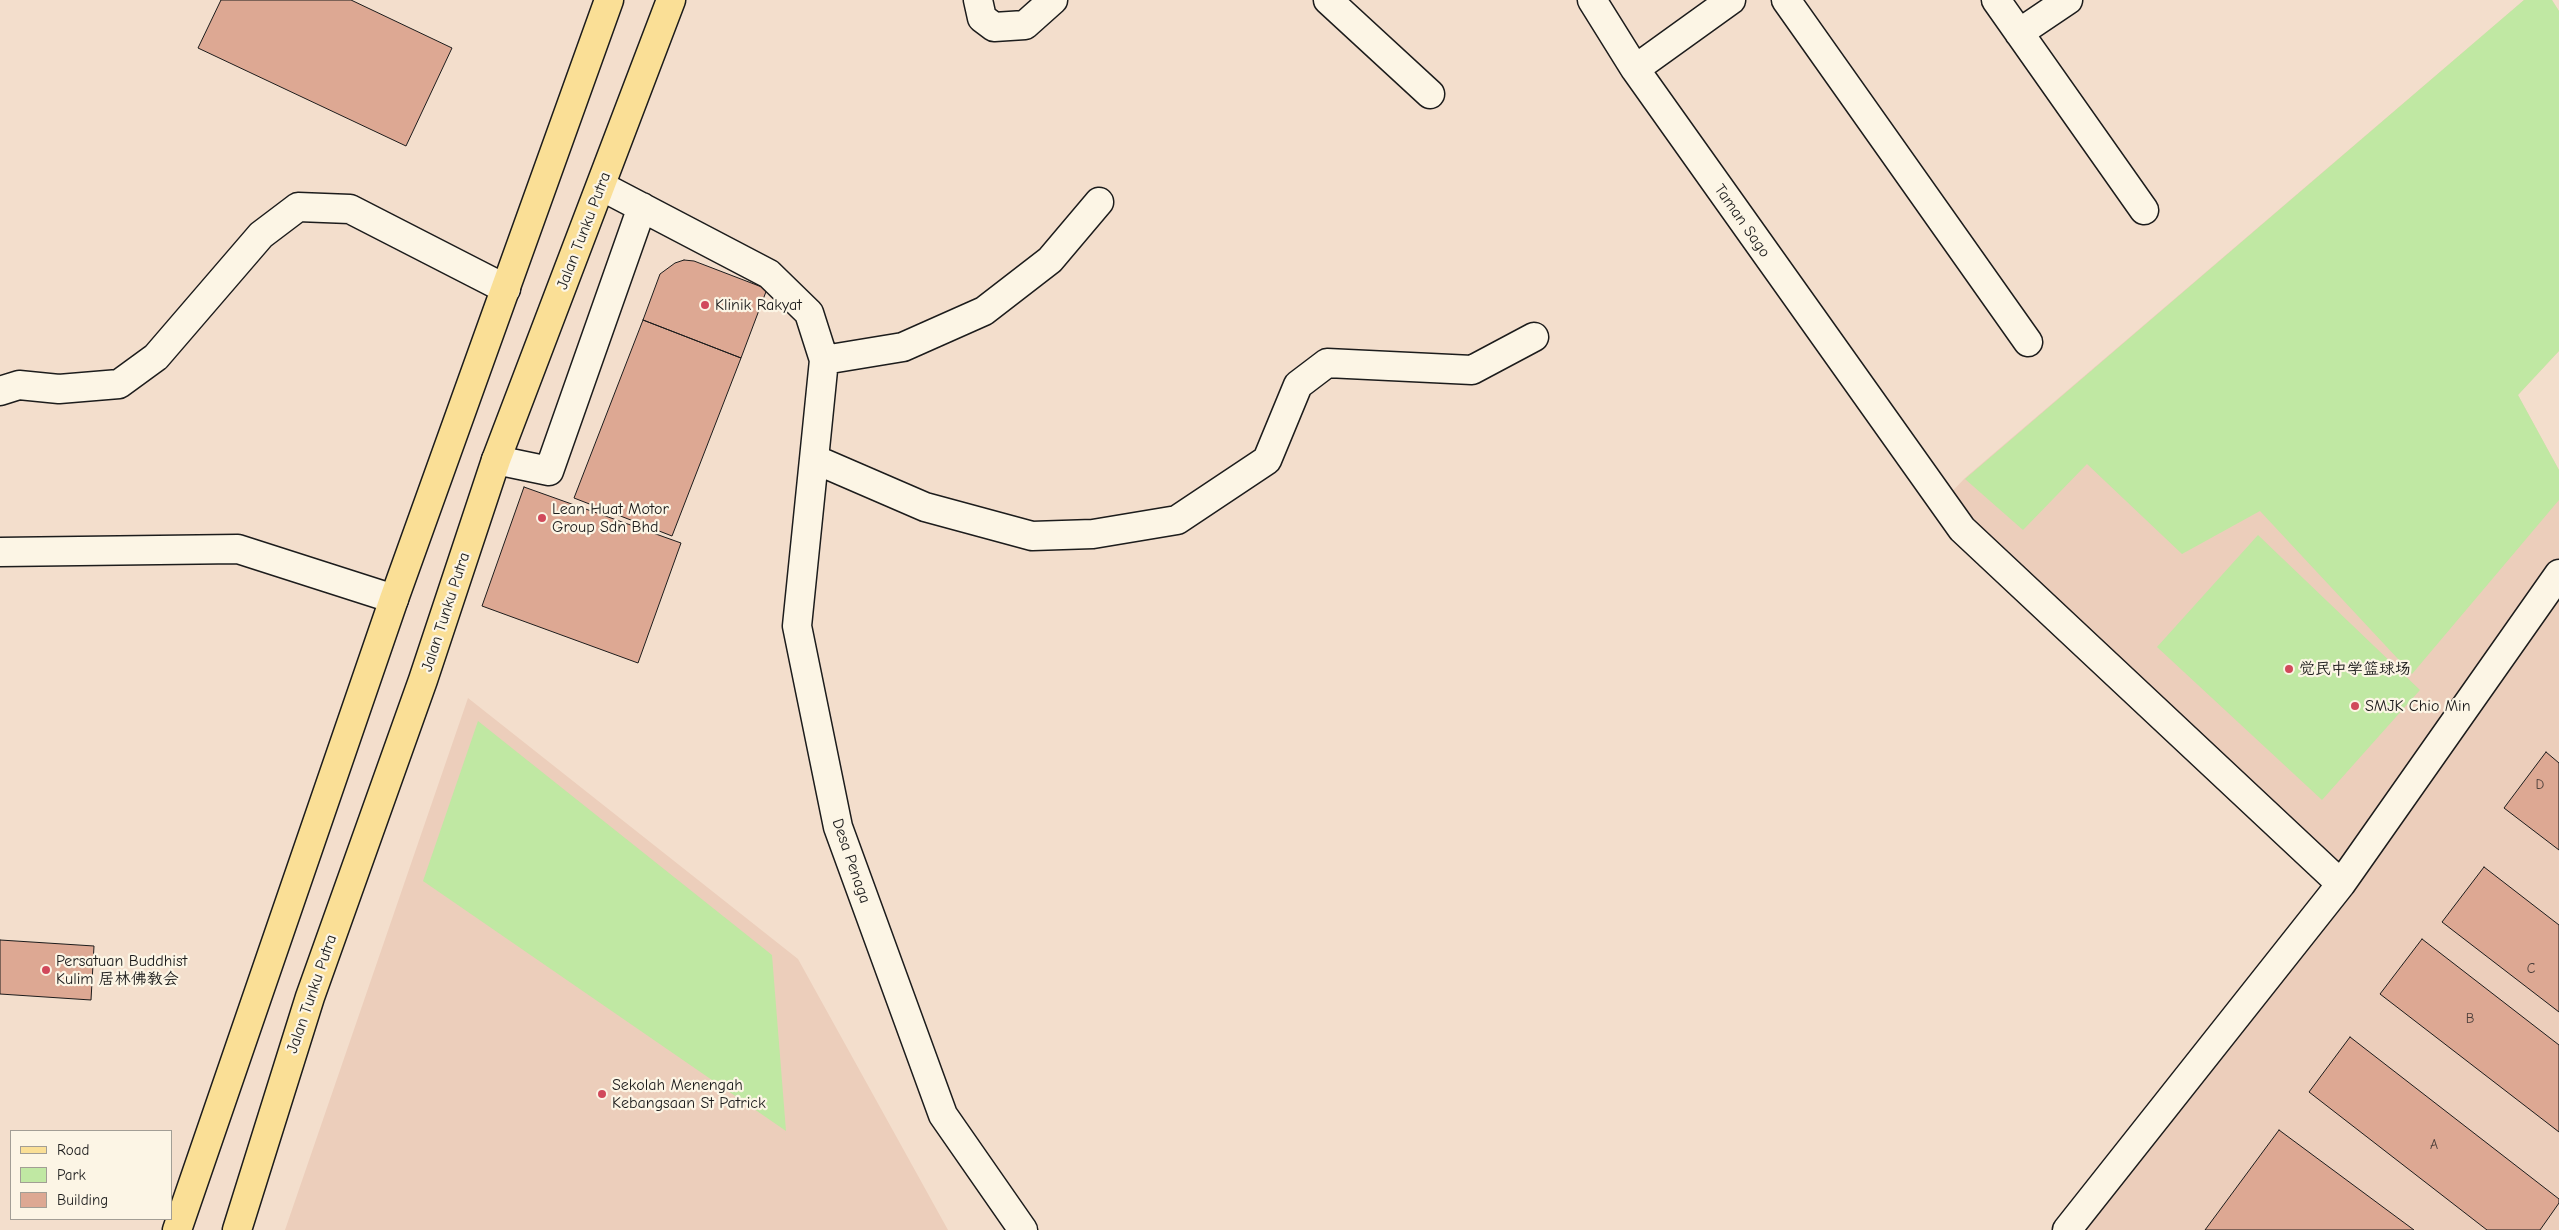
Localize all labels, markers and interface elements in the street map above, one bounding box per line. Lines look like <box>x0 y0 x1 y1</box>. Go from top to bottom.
street label: Jalan Tunku Putra <box>553 170 615 292</box>
street label: Taman Sago <box>1710 181 1774 261</box>
place label: Klinik Rakyat <box>715 295 802 315</box>
marker: Klinik Rakyat <box>699 299 711 311</box>
place label: Lean Huat Motor Group Sdn Bhd <box>552 499 669 537</box>
marker: Lean Huat Motor Group Sdn Bhd <box>536 512 548 524</box>
street label: Jalan Tunku Putra <box>418 550 474 674</box>
place label: 觉民中学篮球场 <box>2299 659 2411 679</box>
marker: 觉民中学篮球场 <box>2283 663 2295 675</box>
place label: SMJK Chio Min <box>2365 696 2471 716</box>
marker: SMJK Chio Min <box>2349 700 2361 712</box>
house number: D <box>2536 777 2544 793</box>
street label: Desa Penaga <box>828 816 874 906</box>
street label: Jalan Tunku Putra <box>283 932 341 1056</box>
place label: Persatuan Buddhist Kulim 居林佛教会 <box>56 951 187 989</box>
house number: C <box>2527 961 2535 977</box>
marker: Persatuan Buddhist Kulim 居林佛教会 <box>40 964 52 976</box>
house number: B <box>2466 1011 2474 1027</box>
place label: Sekolah Menengah Kebangsaan St Patrick <box>612 1075 766 1113</box>
marker: Sekolah Menengah Kebangsaan St Patrick <box>596 1088 608 1100</box>
legend <box>10 1130 172 1220</box>
house number: A <box>2430 1137 2438 1153</box>
text: Road <box>57 1141 89 1159</box>
text: Park <box>57 1166 86 1184</box>
text: Building <box>57 1191 108 1209</box>

